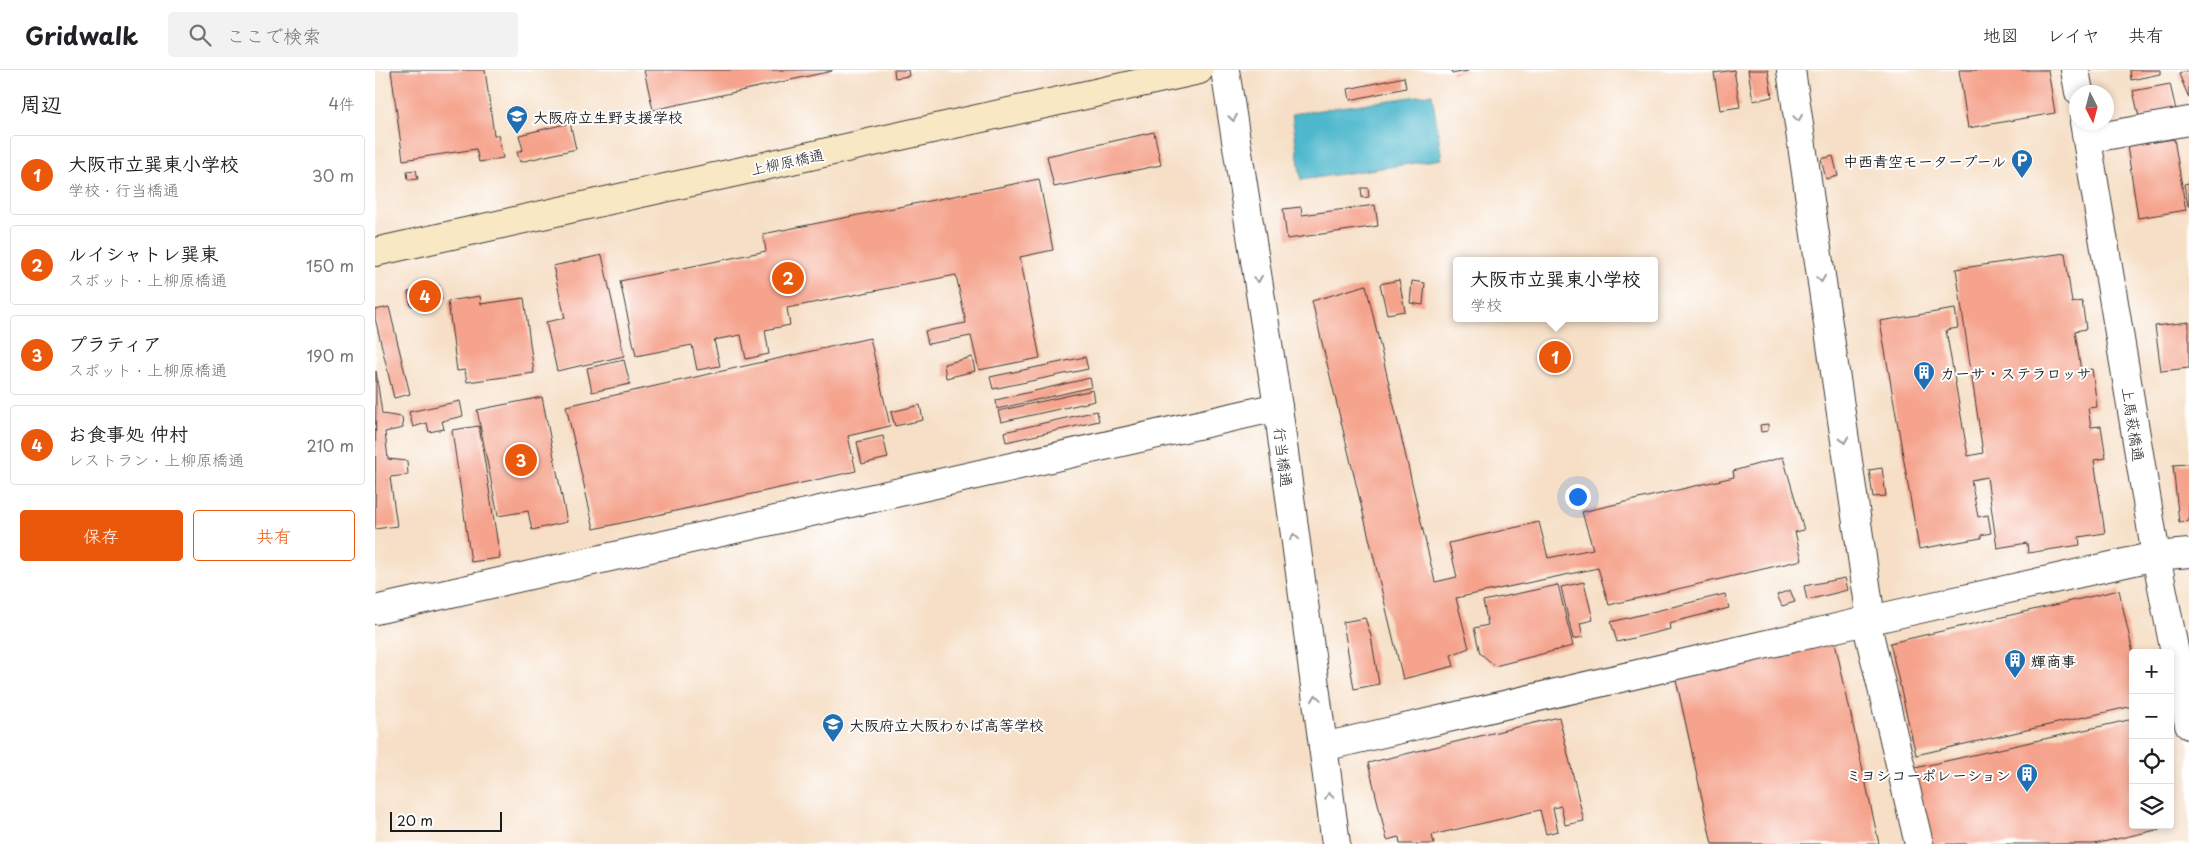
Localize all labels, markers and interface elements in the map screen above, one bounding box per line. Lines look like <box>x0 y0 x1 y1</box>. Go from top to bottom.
search box <box>168 12 518 57</box>
text: Gridwalk <box>25 17 138 53</box>
icon: search <box>186 21 214 49</box>
text: ここで検索 <box>226 21 321 49</box>
text: 地図 <box>1983 21 2019 48</box>
text: レイヤ <box>2047 21 2100 48</box>
text: 共有 <box>2128 21 2164 48</box>
north arrow <box>2069 85 2114 130</box>
text: 周辺 <box>20 87 62 119</box>
text: 4件 <box>328 91 355 115</box>
school or university icon: 大阪府立生野支援学校 <box>505 104 529 135</box>
place label: 大阪府立生野支援学校 <box>533 105 683 128</box>
one-way arrow <box>1227 114 1238 122</box>
one-way arrow <box>1792 114 1802 123</box>
street label: 上柳原橋通 <box>748 142 826 180</box>
parking icon: 中西青空モータープール <box>2010 148 2034 179</box>
text: 大阪市立巽東小学校 <box>68 149 239 177</box>
place label: 中西青空モータープール <box>1843 149 2006 172</box>
text: 1 <box>33 163 41 187</box>
text: 30 m <box>312 163 354 187</box>
text: 学校 · 行当橋通 <box>68 177 179 201</box>
text: ルイシャトレ巽東 <box>68 239 219 267</box>
text: 2 <box>31 253 43 277</box>
text: 150 m <box>306 253 354 277</box>
popup <box>1453 257 1658 322</box>
pin: 2 <box>772 259 804 297</box>
text: 大阪市立巽東小学校 <box>1470 264 1641 292</box>
text: スポット · 上柳原橋通 <box>68 267 227 291</box>
one-way arrow <box>1252 274 1262 283</box>
one-way arrow <box>1815 275 1826 283</box>
pin: 4 <box>409 277 441 315</box>
text: 学校 <box>1470 292 1502 316</box>
text: プラティア <box>68 329 162 357</box>
pin: 1 <box>1539 338 1571 376</box>
text: 3 <box>32 343 42 367</box>
text: 190 m <box>306 343 354 367</box>
text: スポット · 上柳原橋通 <box>68 357 227 381</box>
building icon: カーサ・ステラロッサ <box>1912 360 1936 391</box>
place label: カーサ・ステラロッサ <box>1940 361 2092 384</box>
street label: 上馬萩橋通 <box>2117 385 2151 463</box>
text: お食事処 仲村 <box>68 419 188 447</box>
street label: 行当橋通 <box>1269 426 1299 488</box>
text: 4 <box>32 433 42 457</box>
text: 210 m <box>306 433 354 457</box>
one-way arrow <box>1839 435 1849 444</box>
pin: 3 <box>505 441 537 479</box>
text: レストラン · 上柳原橋通 <box>68 447 244 471</box>
your location <box>1565 484 1591 510</box>
button: 保存 <box>20 510 183 561</box>
button: 共有 <box>193 510 355 561</box>
one-way arrow <box>1290 533 1300 542</box>
building icon: 輝商事 <box>2003 648 2027 679</box>
place label: 輝商事 <box>2031 649 2076 672</box>
map controls <box>2129 649 2174 829</box>
button: + <box>2129 649 2174 694</box>
one-way arrow <box>1311 694 1322 702</box>
button: − <box>2129 694 2174 739</box>
school or university icon: 大阪府立大阪わかば高等学校 <box>821 712 845 743</box>
place label: 大阪府立大阪わかば高等学校 <box>849 713 1044 736</box>
button: locate <box>2129 739 2174 784</box>
building icon: ミヨシコーポレーション <box>2015 762 2039 793</box>
place label: ミヨシコーポレーション <box>1846 763 2011 786</box>
button: layers <box>2129 784 2174 829</box>
one-way arrow <box>1324 791 1335 799</box>
scale bar <box>390 809 503 832</box>
text: 20 m <box>397 810 433 831</box>

